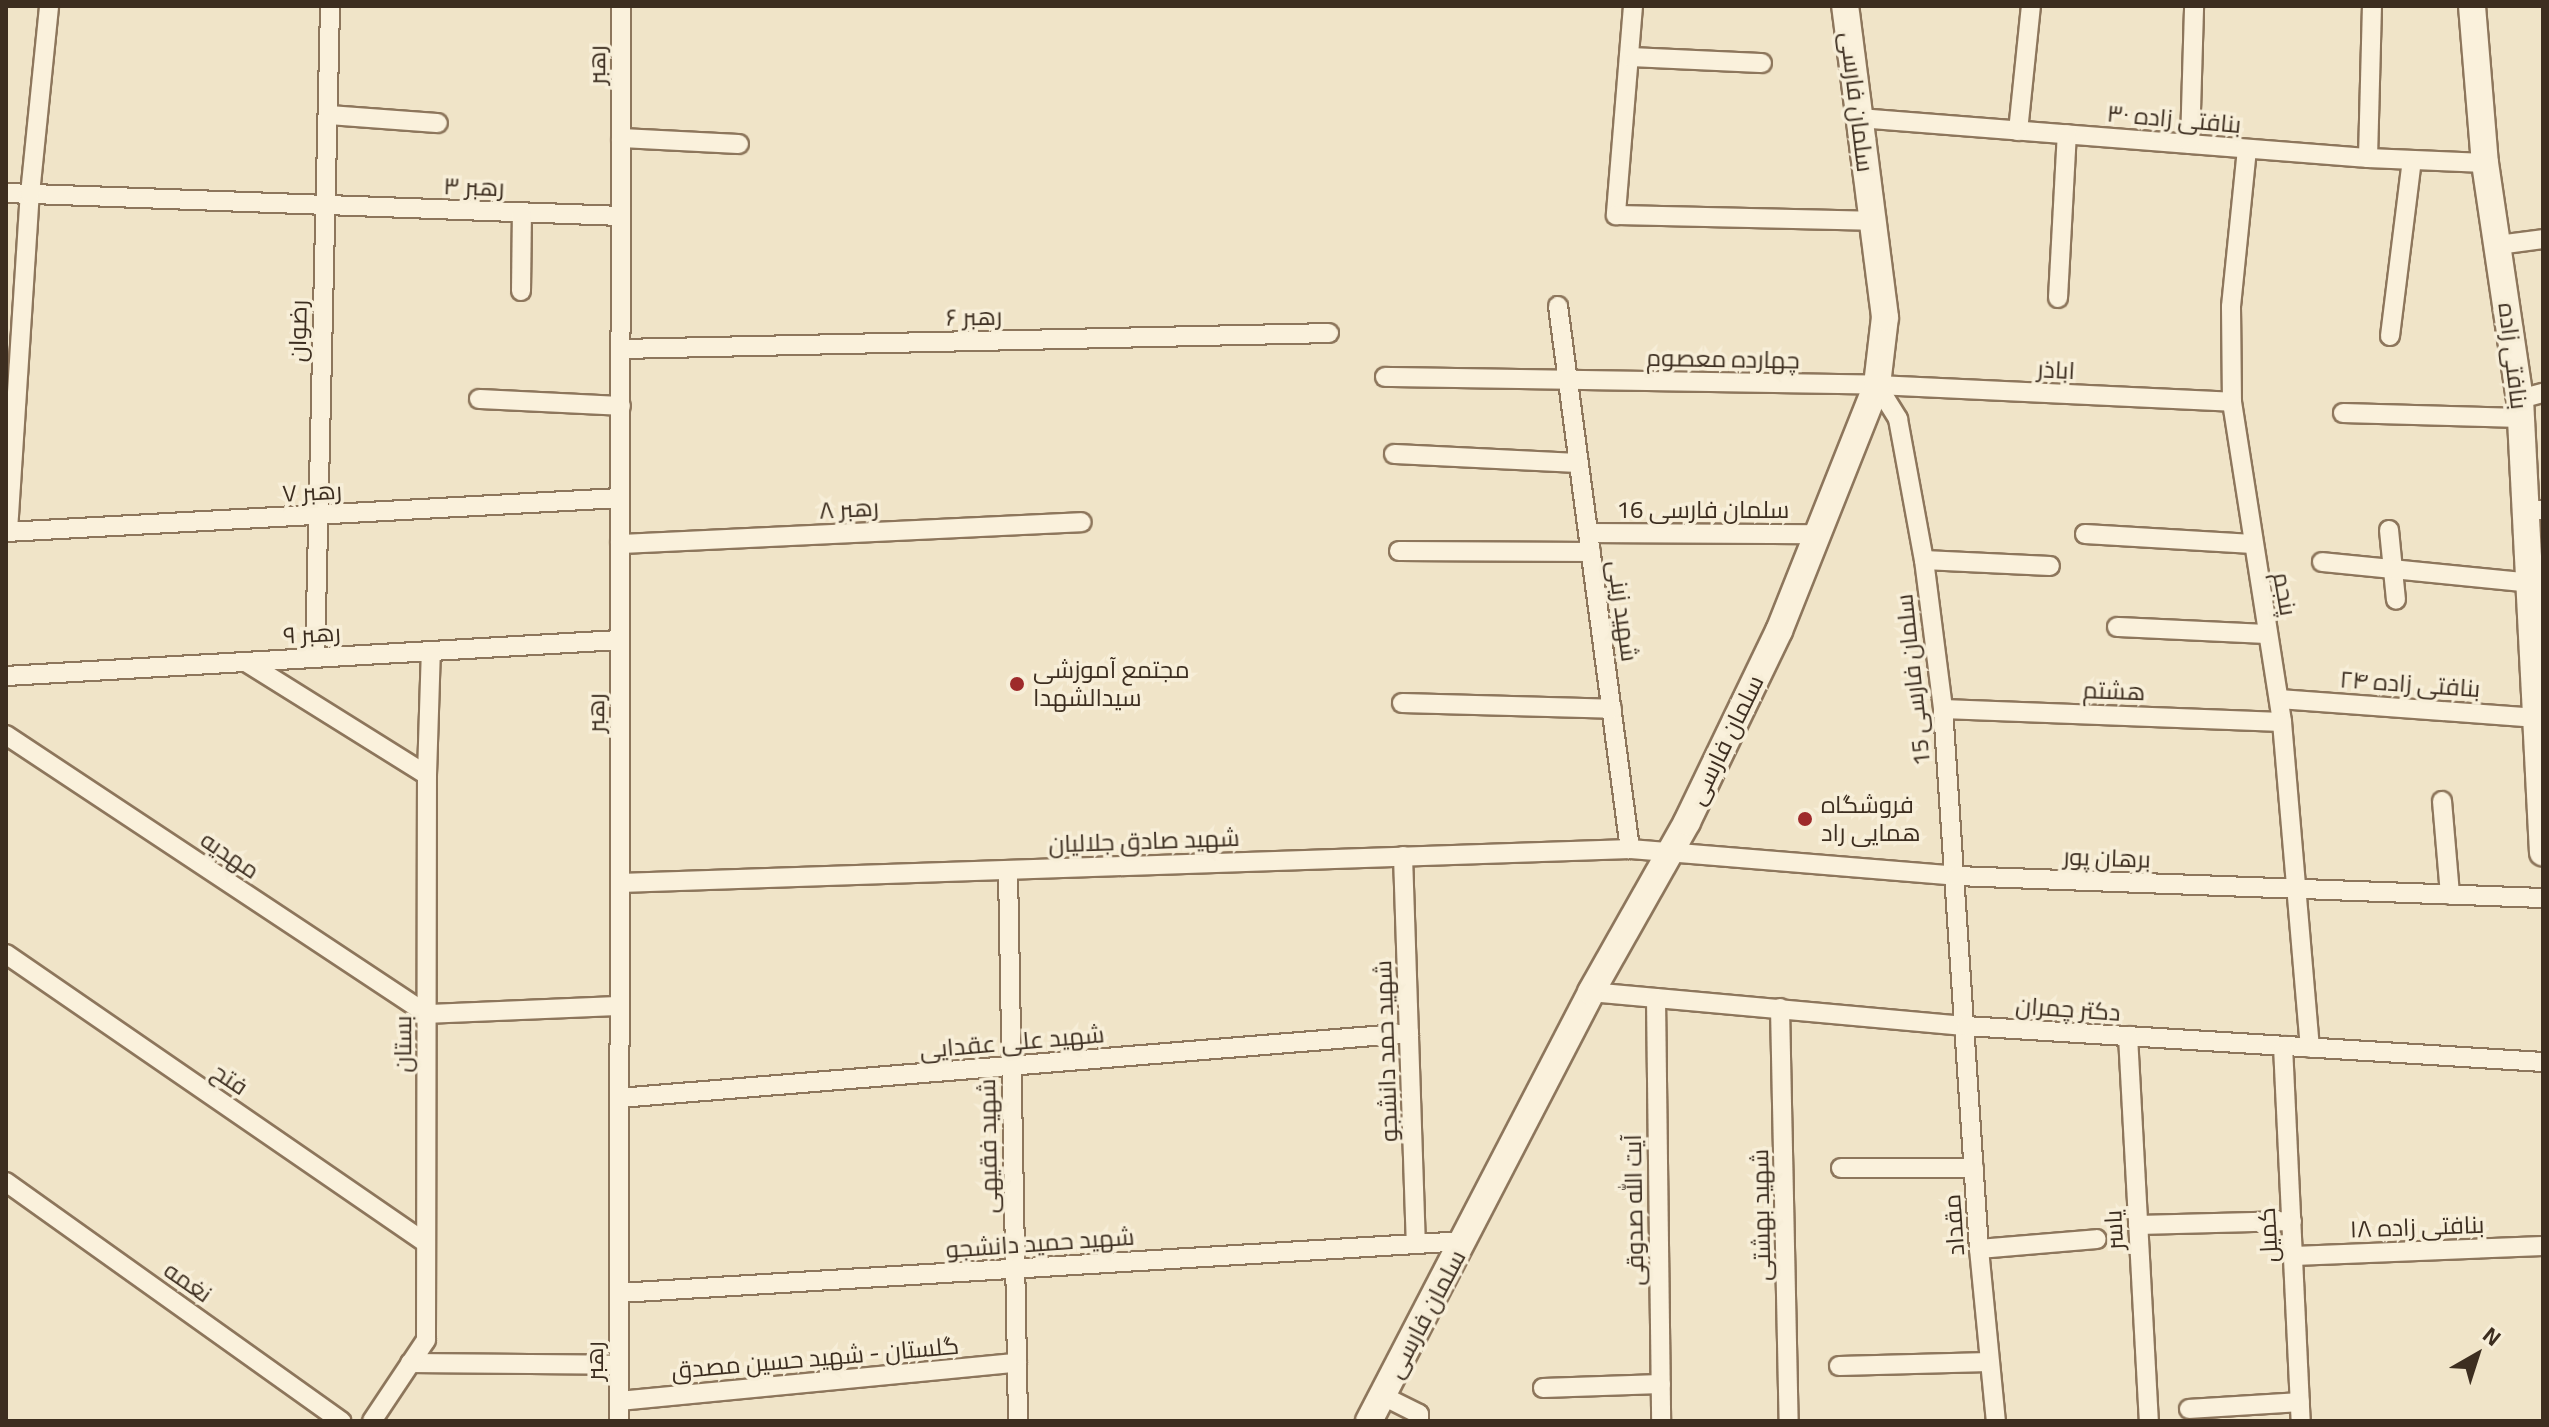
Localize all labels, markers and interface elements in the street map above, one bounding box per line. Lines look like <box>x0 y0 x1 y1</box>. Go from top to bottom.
street label: سلمان فارسی <box>1834 30 1880 174</box>
street label: رهبر <box>583 45 611 85</box>
street label: بنافتی زاده ۳۰ <box>2106 99 2242 139</box>
street label: رهبر ۳ <box>443 172 505 202</box>
street label: رضوان <box>283 300 313 362</box>
street label: بنافتی زاده <box>2492 301 2534 411</box>
street label: رهبر ۶ <box>946 302 1002 332</box>
street label: چهارده معصوم <box>1646 343 1800 375</box>
street label: اباذر <box>2036 355 2076 385</box>
street label: رهبر ۷ <box>281 476 343 508</box>
street label: رهبر ۸ <box>818 493 880 525</box>
street label: سلمان فارسی 16 <box>1617 496 1789 524</box>
street label: شهید زینی <box>1602 559 1644 663</box>
street label: پنجم <box>2267 570 2303 618</box>
street label: سلمان فارسی 15 <box>1890 592 1936 768</box>
street label: رهبر ۹ <box>283 618 341 650</box>
place label: مجتمع آموزشی سیدالشهدا <box>1033 656 1190 712</box>
street label: بنافتی زاده ۲۴ <box>2339 665 2481 703</box>
street label: سلمان فارسی <box>1682 670 1770 810</box>
marker: مجتمع آموزشی سیدالشهدا <box>1008 675 1026 693</box>
street label: هشتم <box>2082 676 2146 706</box>
street label: رهبر <box>582 693 610 733</box>
place label: فروشگاه همایی راد <box>1821 791 1921 847</box>
marker: فروشگاه همایی راد <box>1796 810 1814 828</box>
street label: شهید صادق جلالیان <box>1048 823 1240 859</box>
street label: مهدیه <box>195 825 265 885</box>
street label: برهان پور <box>2063 842 2151 874</box>
street label: شهید حمد دانشجو <box>1368 960 1404 1142</box>
street label: دکتر چمران <box>2014 991 2122 1027</box>
street label: بستان <box>389 1015 417 1073</box>
street label: شهید علی عقدایی <box>918 1020 1106 1064</box>
street label: فتح <box>207 1057 253 1101</box>
street label: شهید فقیهی <box>972 1078 1004 1214</box>
street label: آیت الله صدوقی <box>1618 1134 1650 1286</box>
street label: شهید بهشتی <box>1745 1149 1777 1281</box>
street label: مقداد <box>1937 1193 1971 1257</box>
street label: کمیل <box>2252 1207 2284 1263</box>
street label: یاسر <box>2099 1209 2129 1251</box>
street label: بنافتی زاده ۱۸ <box>2349 1210 2485 1244</box>
street label: شهید حمید دانشجو <box>945 1222 1135 1264</box>
street label: سلمان فارسی <box>1380 1245 1472 1383</box>
street label: نغمه <box>159 1255 217 1309</box>
north arrow <box>2437 1315 2517 1395</box>
text: N <box>2473 1315 2511 1357</box>
street label: گلستان - شهید حسین مصدق <box>670 1331 960 1385</box>
street label: رهبر <box>581 1341 609 1381</box>

